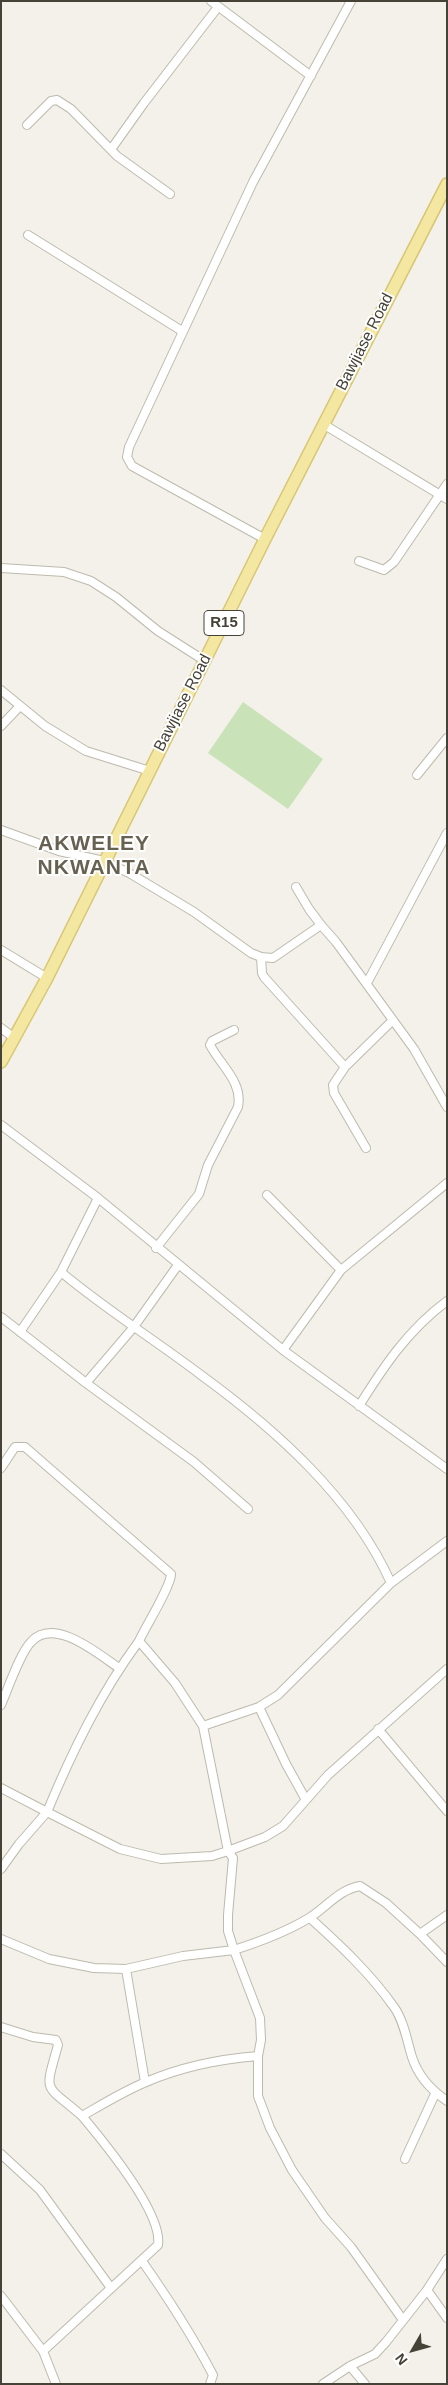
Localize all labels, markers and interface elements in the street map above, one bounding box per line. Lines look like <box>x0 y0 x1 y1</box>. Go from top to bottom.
street label: Bawjiase Road <box>332 290 398 394</box>
road number: R15 <box>204 610 244 636</box>
street label: Bawjiase Road <box>150 651 216 755</box>
district label: AKWELEY NKWANTA <box>37 831 151 881</box>
north arrow <box>388 2325 438 2375</box>
text: N <box>392 2350 411 2368</box>

